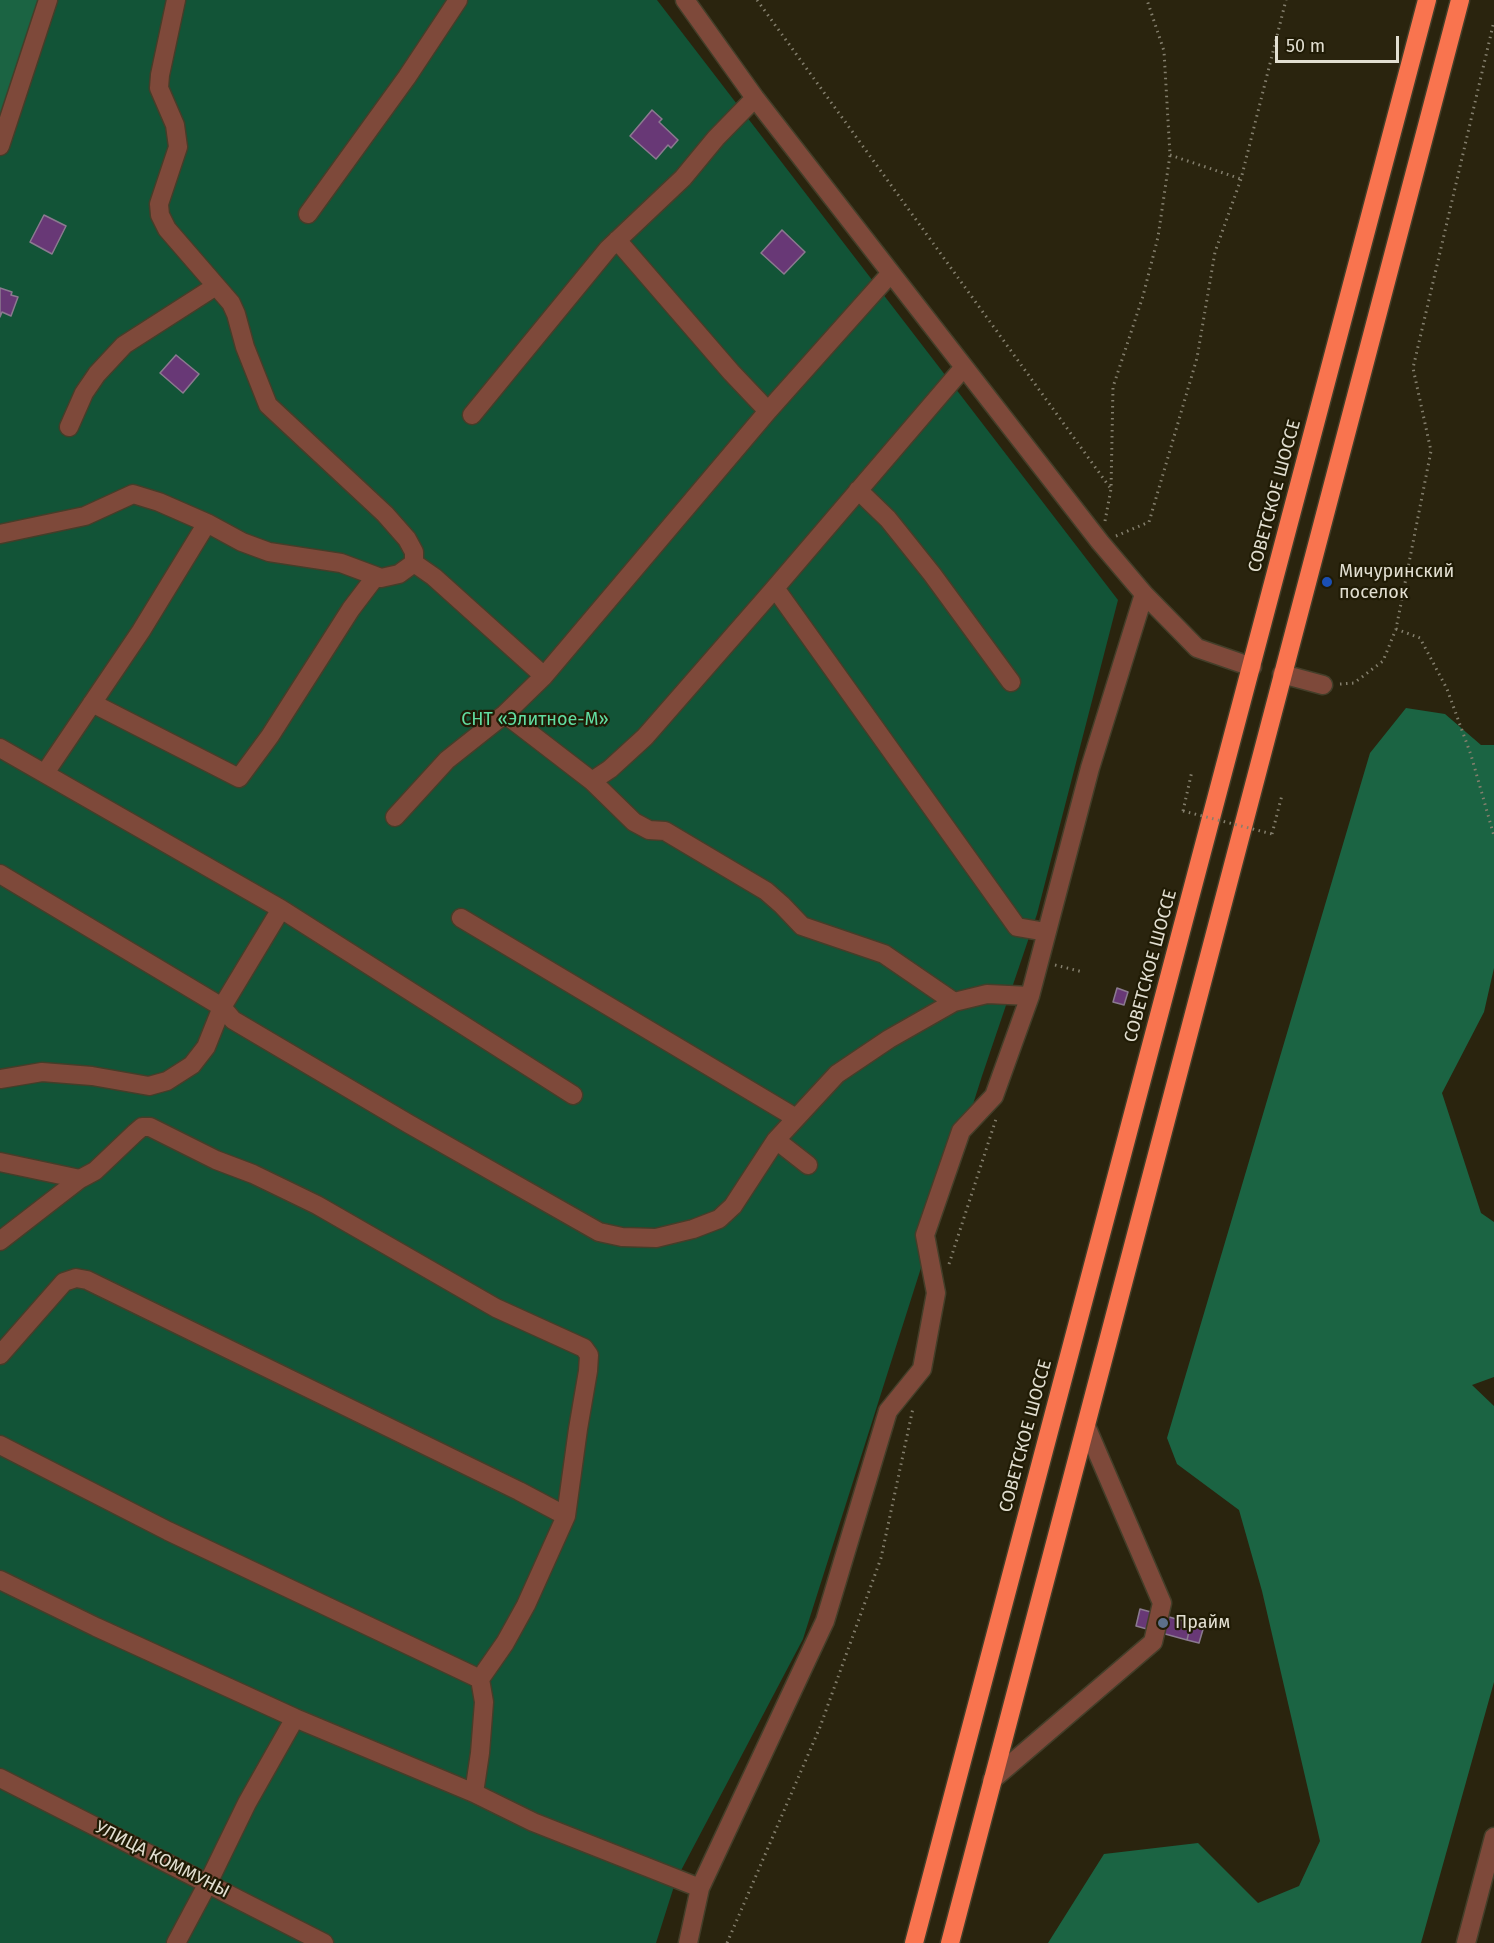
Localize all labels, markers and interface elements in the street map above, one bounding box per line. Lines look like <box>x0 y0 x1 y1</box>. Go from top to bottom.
scale bar <box>1278 24 1402 62</box>
text: 50 m <box>1286 35 1325 57</box>
street label: СОВЕТСКОЕ ШОССЕ <box>1244 417 1306 575</box>
place label: Мичуринский поселок <box>1339 561 1454 604</box>
marker: Мичуринский поселок <box>1320 575 1334 589</box>
park label: СНТ «Элитное-М» <box>461 709 609 731</box>
street label: СОВЕТСКОЕ ШОССЕ <box>1120 887 1182 1045</box>
street label: СОВЕТСКОЕ ШОССЕ <box>995 1357 1057 1515</box>
place label: Прайм <box>1175 1612 1230 1634</box>
marker: Прайм <box>1156 1616 1170 1630</box>
street label: УЛИЦА КОММУНЫ <box>91 1817 233 1903</box>

